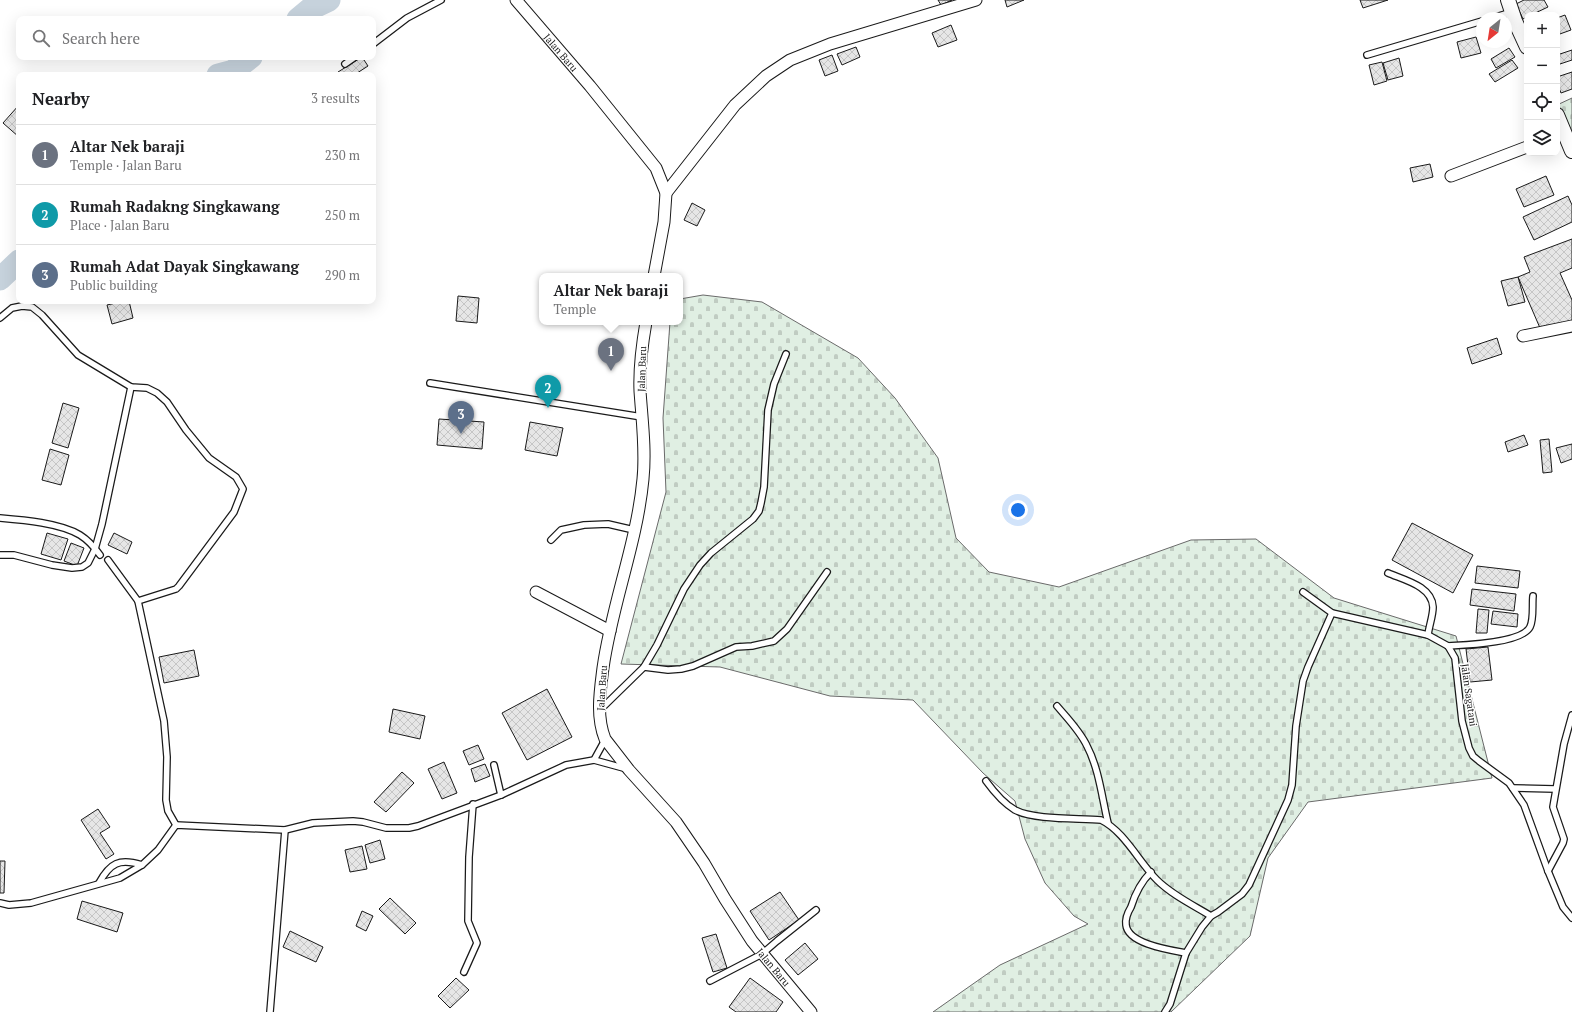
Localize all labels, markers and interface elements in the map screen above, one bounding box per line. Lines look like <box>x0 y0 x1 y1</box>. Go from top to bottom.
north arrow <box>1476 12 1512 48</box>
map controls <box>1524 12 1560 156</box>
button: + <box>1524 12 1560 48</box>
search box <box>16 16 376 60</box>
icon: search <box>30 27 52 49</box>
text: Search here <box>62 28 140 48</box>
street label: Jalan Baru <box>541 31 581 74</box>
button: − <box>1524 48 1560 84</box>
button: locate <box>1524 84 1560 120</box>
text: Nearby <box>32 87 90 110</box>
text: 3 results <box>311 89 360 107</box>
button: layers <box>1524 120 1560 156</box>
text: Altar Nek baraji <box>70 136 185 156</box>
text: 1 <box>41 146 49 164</box>
text: 230 m <box>325 146 360 164</box>
text: Temple · Jalan Baru <box>70 156 182 174</box>
text: Rumah Radakng Singkawang <box>70 196 280 216</box>
text: 2 <box>41 206 49 224</box>
text: 250 m <box>325 206 360 224</box>
text: Place · Jalan Baru <box>70 216 169 234</box>
text: Rumah Adat Dayak Singkawang <box>70 256 299 276</box>
text: 3 <box>41 266 49 284</box>
text: 290 m <box>325 266 360 284</box>
popup <box>539 273 683 325</box>
text: Public building <box>70 276 157 294</box>
text: Altar Nek baraji <box>554 280 668 300</box>
text: Temple <box>554 300 596 318</box>
pin: 1 <box>598 338 624 371</box>
street label: Jalan Baru <box>635 346 649 392</box>
pin: 2 <box>535 375 561 408</box>
pin: 3 <box>448 401 474 434</box>
your location <box>1008 500 1028 520</box>
street label: Jalan Sagatani <box>1458 663 1480 727</box>
street label: Jalan Baru <box>594 665 610 711</box>
street label: Jalan Baru <box>754 945 793 989</box>

